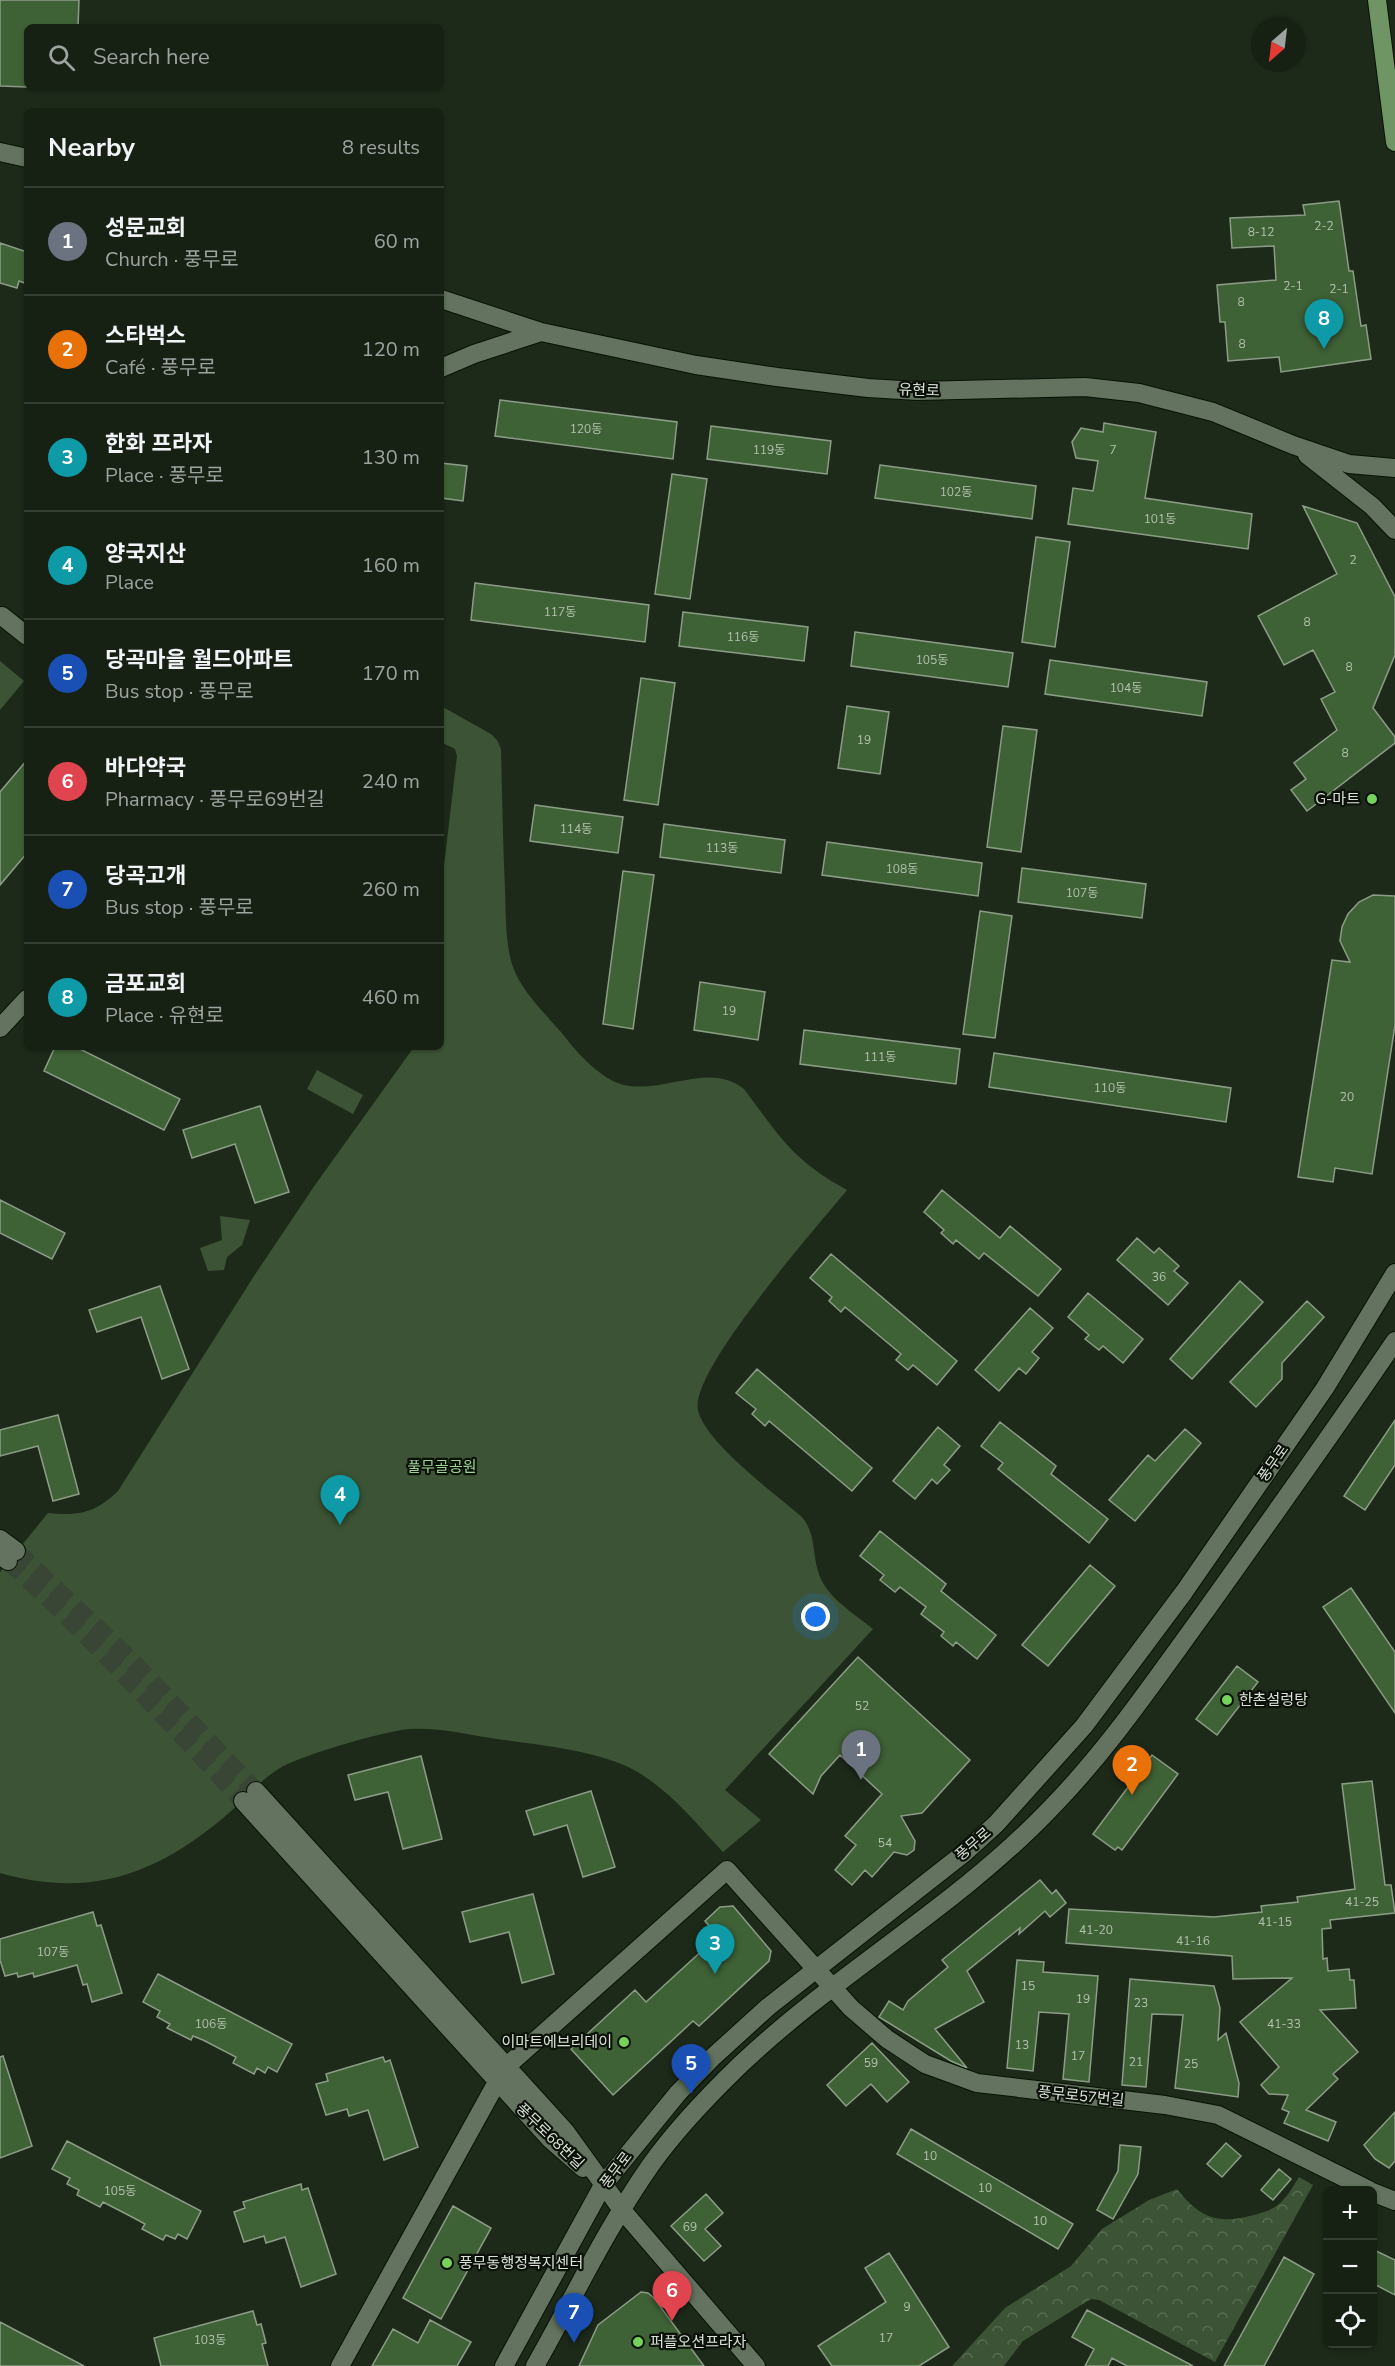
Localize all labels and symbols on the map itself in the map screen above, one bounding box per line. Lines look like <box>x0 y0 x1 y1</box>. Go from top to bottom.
north arrow <box>1251 18 1305 72</box>
house number: 2-2 <box>1314 218 1334 234</box>
house number: 8-12 <box>1248 224 1274 240</box>
house number: 2-1 <box>1283 278 1303 294</box>
house number: 2-1 <box>1329 281 1349 297</box>
house number: 8 <box>1237 294 1245 310</box>
pin: 8 <box>1304 300 1344 349</box>
house number: 8 <box>1238 336 1246 352</box>
street label: 유현로 <box>898 379 940 401</box>
house number: 120동 <box>570 421 602 437</box>
house number: 119동 <box>753 442 785 458</box>
house number: 7 <box>1109 442 1117 458</box>
house number: 102동 <box>940 484 972 500</box>
house number: 101동 <box>1144 511 1176 527</box>
house number: 2 <box>1349 552 1357 568</box>
house number: 117동 <box>544 604 576 620</box>
house number: 8 <box>1303 614 1311 630</box>
house number: 116동 <box>727 629 759 645</box>
house number: 105동 <box>916 652 948 668</box>
house number: 8 <box>1345 659 1353 675</box>
house number: 104동 <box>1110 680 1142 696</box>
house number: 19 <box>857 732 871 748</box>
house number: 8 <box>1341 745 1349 761</box>
place label: G-마트 <box>1315 789 1360 809</box>
marker: G-마트 <box>1365 792 1379 806</box>
house number: 114동 <box>560 821 592 837</box>
house number: 113동 <box>706 840 738 856</box>
house number: 108동 <box>886 861 918 877</box>
house number: 107동 <box>1066 885 1098 901</box>
house number: 19 <box>722 1003 736 1019</box>
house number: 111동 <box>864 1049 896 1065</box>
house number: 110동 <box>1094 1080 1126 1096</box>
house number: 20 <box>1340 1089 1354 1105</box>
house number: 36 <box>1152 1269 1166 1285</box>
street label: 풍무로 <box>1253 1440 1293 1486</box>
park label: 풀무골공원 <box>407 1457 477 1477</box>
pin: 4 <box>320 1476 360 1525</box>
your location <box>801 1602 830 1631</box>
place label: 한촌설렁탕 <box>1239 1690 1308 1710</box>
marker: 한촌설렁탕 <box>1220 1693 1234 1707</box>
house number: 52 <box>855 1698 869 1714</box>
pin: 1 <box>842 1730 880 1780</box>
pin: 2 <box>1112 1746 1152 1795</box>
street label: 풍무로 <box>951 1823 995 1865</box>
house number: 54 <box>878 1835 892 1851</box>
house number: 41-25 <box>1345 1894 1379 1910</box>
house number: 41-15 <box>1258 1914 1292 1930</box>
house number: 41-20 <box>1079 1922 1113 1938</box>
pin: 3 <box>696 1924 734 1974</box>
house number: 41-16 <box>1176 1933 1210 1949</box>
house number: 107동 <box>37 1944 69 1960</box>
house number: 15 <box>1021 1978 1035 1994</box>
house number: 19 <box>1076 1991 1090 2007</box>
house number: 23 <box>1134 1995 1148 2011</box>
house number: 106동 <box>195 2016 227 2032</box>
house number: 41-33 <box>1267 2016 1301 2032</box>
place label: 이마트에브리데이 <box>502 2032 612 2052</box>
marker: 이마트에브리데이 <box>617 2035 631 2049</box>
house number: 13 <box>1015 2037 1029 2053</box>
pin: 5 <box>672 2044 710 2094</box>
house number: 17 <box>1071 2048 1085 2064</box>
house number: 21 <box>1129 2054 1143 2070</box>
house number: 59 <box>864 2055 878 2071</box>
house number: 25 <box>1184 2056 1198 2072</box>
street label: 풍무로57번길 <box>1037 2082 1125 2110</box>
street label: 풍무로68번길 <box>512 2099 588 2173</box>
street label: 풍무로 <box>596 2147 636 2193</box>
house number: 10 <box>923 2148 937 2164</box>
house number: 10 <box>978 2180 992 2196</box>
house number: 105동 <box>104 2183 136 2199</box>
house number: 10 <box>1033 2213 1047 2229</box>
house number: 69 <box>683 2219 697 2235</box>
place label: 풍무동행정복지센터 <box>459 2253 583 2273</box>
marker: 풍무동행정복지센터 <box>440 2256 454 2270</box>
pin: 6 <box>652 2272 692 2321</box>
pin: 7 <box>554 2294 594 2343</box>
house number: 9 <box>903 2299 911 2315</box>
house number: 17 <box>879 2330 893 2346</box>
house number: 103동 <box>194 2332 226 2348</box>
place label: 퍼플오션프라자 <box>650 2332 747 2352</box>
marker: 퍼플오션프라자 <box>631 2335 645 2349</box>

